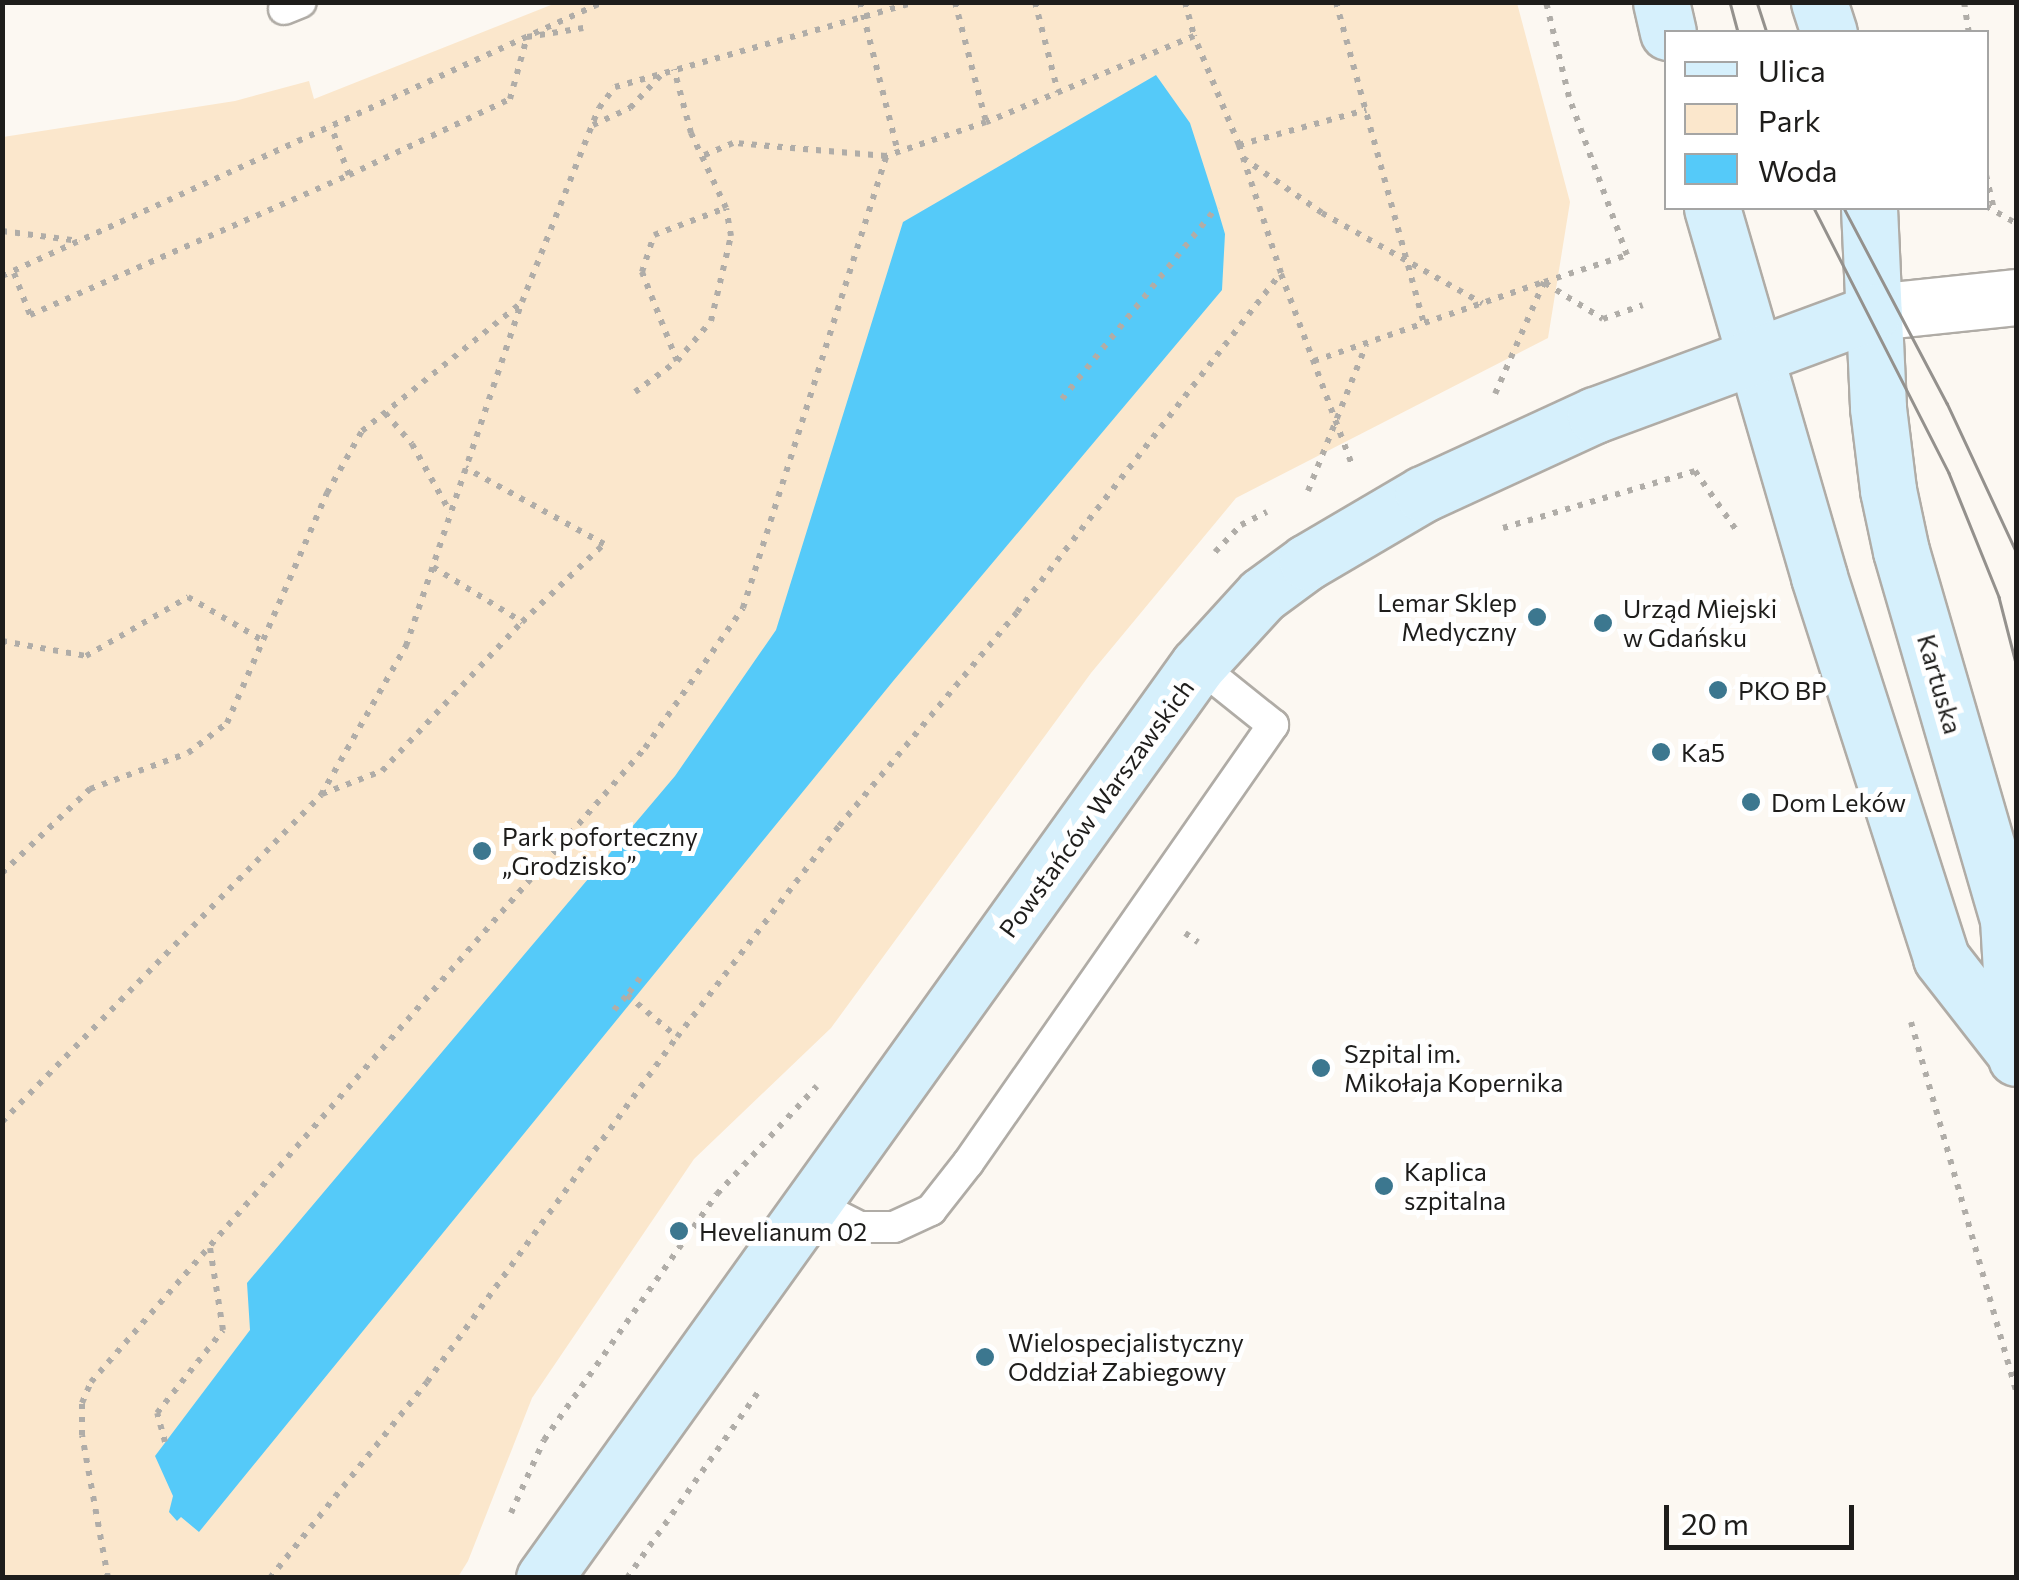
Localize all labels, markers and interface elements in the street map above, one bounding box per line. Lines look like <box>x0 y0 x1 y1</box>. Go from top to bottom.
legend <box>1664 30 1989 210</box>
text: Ulica <box>1758 51 1826 88</box>
text: Park <box>1758 101 1821 138</box>
text: Woda <box>1758 151 1837 188</box>
place label: Lemar Sklep Medyczny <box>1377 588 1517 647</box>
place label: Urząd Miejski w Gdańsku <box>1623 594 1777 653</box>
marker: Lemar Sklep Medyczny <box>1526 606 1548 628</box>
marker: Urząd Miejski w Gdańsku <box>1592 612 1614 634</box>
street label: Kartuska <box>1912 631 1968 737</box>
street label: Powstańców Warszawskich <box>992 673 1200 943</box>
place label: PKO BP <box>1738 675 1827 705</box>
marker: PKO BP <box>1707 679 1729 701</box>
place label: Ka5 <box>1681 737 1725 767</box>
marker: Ka5 <box>1650 741 1672 763</box>
place label: Dom Leków <box>1771 787 1906 817</box>
marker: Dom Leków <box>1740 791 1762 813</box>
place label: Park poforteczny „Grodzisko” <box>502 822 698 881</box>
marker: Park poforteczny „Grodzisko” <box>471 840 493 862</box>
place label: Szpital im. Mikołaja Kopernika <box>1344 1039 1563 1098</box>
marker: Szpital im. Mikołaja Kopernika <box>1308 1055 1334 1081</box>
place label: Kaplica szpitalna <box>1404 1157 1506 1216</box>
marker: Kaplica szpitalna <box>1373 1175 1395 1197</box>
place label: Hevelianum 02 <box>699 1216 867 1246</box>
marker: Hevelianum 02 <box>668 1220 690 1242</box>
place label: Wielospecjalistyczny Oddział Zabiegowy <box>1008 1328 1244 1387</box>
marker: Wielospecjalistyczny Oddział Zabiegowy <box>972 1344 998 1370</box>
scale bar <box>1669 1485 1859 1547</box>
text: 20 m <box>1681 1504 1749 1541</box>

